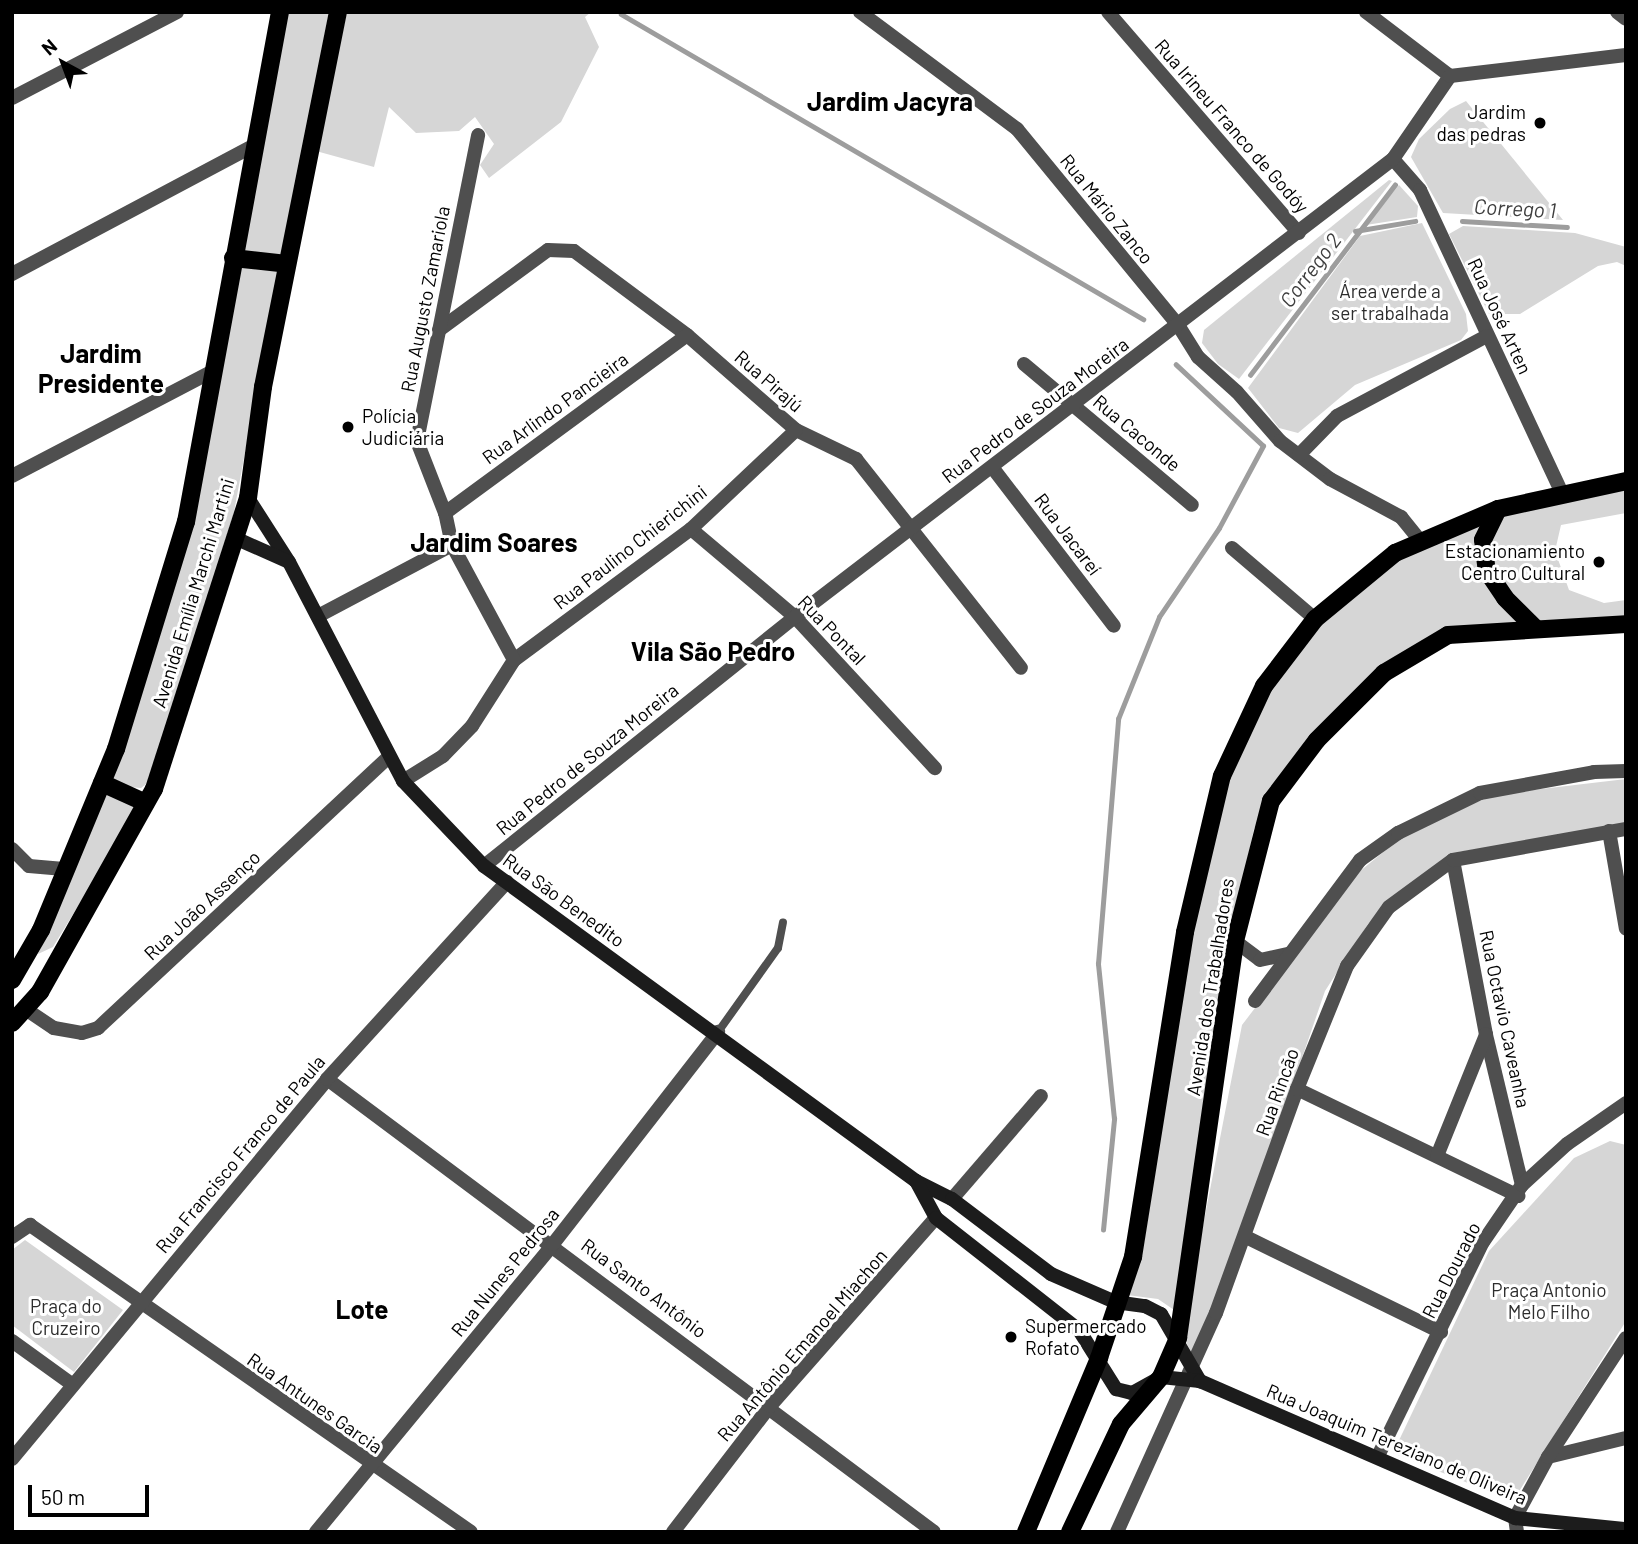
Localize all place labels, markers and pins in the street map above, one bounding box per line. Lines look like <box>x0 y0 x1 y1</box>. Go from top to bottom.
place label: Jardim das pedras <box>1436 101 1526 145</box>
marker: Jardim das pedras <box>1532 115 1548 131</box>
place label: Polícia Judiciária <box>362 405 444 449</box>
marker: Polícia Judiciária <box>340 419 356 435</box>
place label: Estacionamiento Centro Cultural <box>1445 540 1585 584</box>
marker: Estacionamiento Centro Cultural <box>1591 554 1607 570</box>
place label: Supermercado Rofato <box>1025 1315 1147 1359</box>
marker: Supermercado Rofato <box>1003 1329 1019 1345</box>

